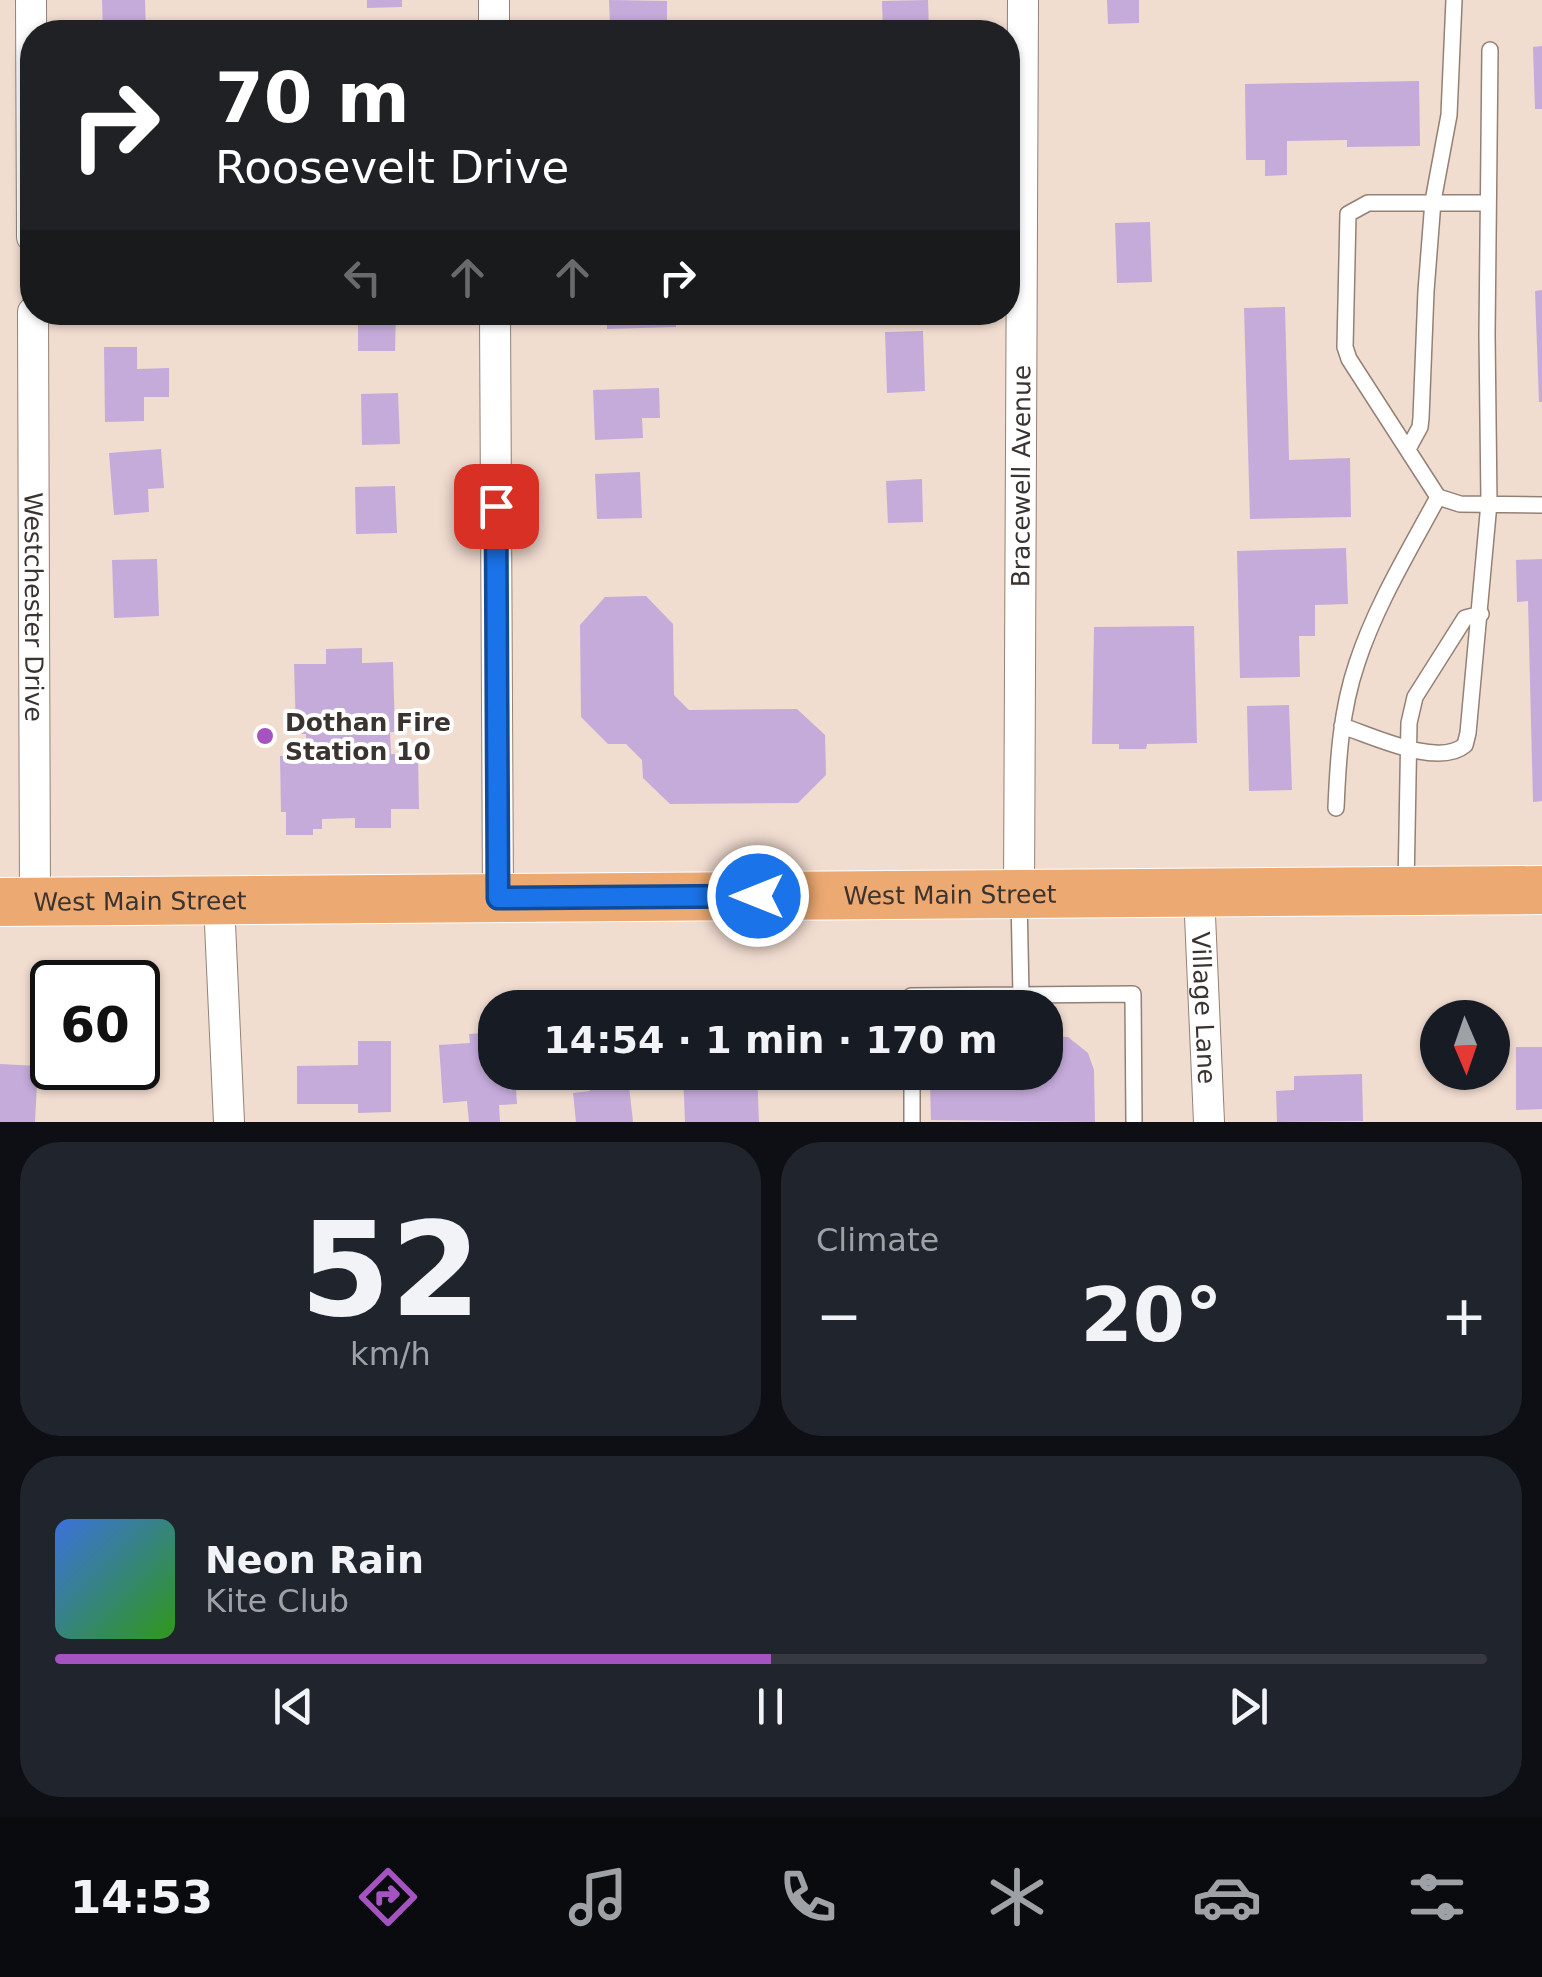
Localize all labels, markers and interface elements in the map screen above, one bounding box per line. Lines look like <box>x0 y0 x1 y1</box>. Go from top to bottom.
text: 70 m <box>215 57 410 139</box>
icon: right <box>50 60 180 190</box>
text: Roosevelt Drive <box>215 141 569 194</box>
icon: left <box>335 250 390 305</box>
icon: ahead <box>440 250 495 305</box>
icon: ahead <box>545 250 600 305</box>
icon: right <box>650 250 705 305</box>
street label: Bracewell Avenue <box>1006 365 1036 587</box>
pin <box>454 464 539 549</box>
icon: arrive <box>469 479 524 534</box>
street label: Westchester Drive <box>19 492 48 722</box>
place label: Dothan Fire Station 10 <box>285 708 451 766</box>
marker: Dothan Fire Station 10 <box>254 725 276 747</box>
position arrow <box>706 844 810 948</box>
street label: West Main Street <box>843 880 1057 910</box>
street label: West Main Street <box>33 886 247 917</box>
street label: Village Lane <box>1186 931 1221 1085</box>
speed limit sign: 60 <box>30 960 160 1090</box>
north arrow <box>1420 1000 1510 1090</box>
map controls <box>1420 1000 1510 1090</box>
text: 14:54 · 1 min · 170 m <box>543 1018 998 1062</box>
text: 52 <box>300 1194 481 1346</box>
text: Climate <box>816 1221 939 1259</box>
text: 20° <box>1081 1271 1222 1359</box>
text: − <box>816 1284 862 1348</box>
text: + <box>1441 1284 1487 1348</box>
text: km/h <box>350 1335 431 1373</box>
text: Neon Rain <box>205 1538 424 1582</box>
text: Kite Club <box>205 1582 349 1620</box>
icon: previous <box>266 1679 321 1734</box>
icon: pause <box>743 1679 798 1734</box>
icon: next <box>1221 1679 1276 1734</box>
icon: directions <box>353 1862 423 1932</box>
icon: music <box>563 1862 633 1932</box>
icon: phone <box>773 1862 843 1932</box>
icon: climate <box>982 1862 1052 1932</box>
icon: car <box>1192 1862 1262 1932</box>
icon: filters <box>1402 1862 1472 1932</box>
text: 14:53 <box>70 1871 213 1924</box>

